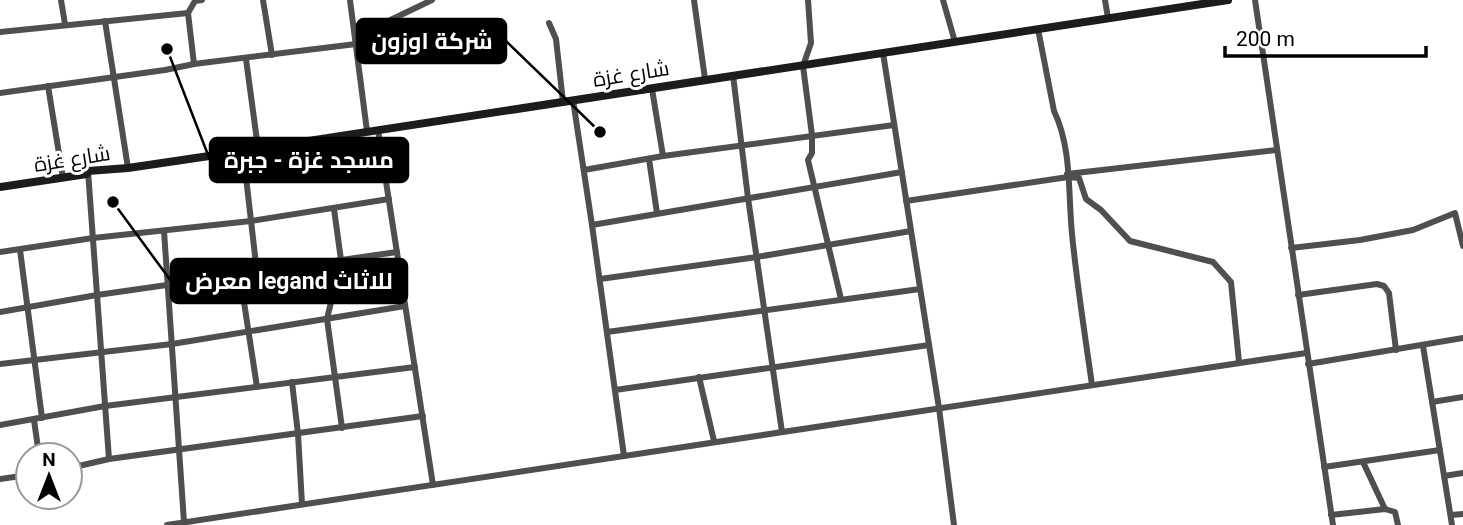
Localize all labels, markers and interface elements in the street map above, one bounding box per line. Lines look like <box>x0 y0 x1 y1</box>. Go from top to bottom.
scale bar <box>1225 14 1426 58</box>
callout: شركة اوزون <box>357 19 506 63</box>
text: 200 m <box>1236 27 1295 51</box>
text: شركة اوزون <box>371 28 493 55</box>
street label: شارع غزة <box>591 56 671 94</box>
callout: مسجد غزة - جبرة <box>210 138 408 182</box>
street label: شارع غزة <box>32 141 112 179</box>
text: مسجد غزة - جبرة <box>224 147 394 174</box>
callout: معرض legand للاثاث <box>171 259 407 303</box>
text: معرض legand للاثاث <box>185 268 393 295</box>
north arrow <box>14 441 84 511</box>
text: N <box>42 448 56 471</box>

